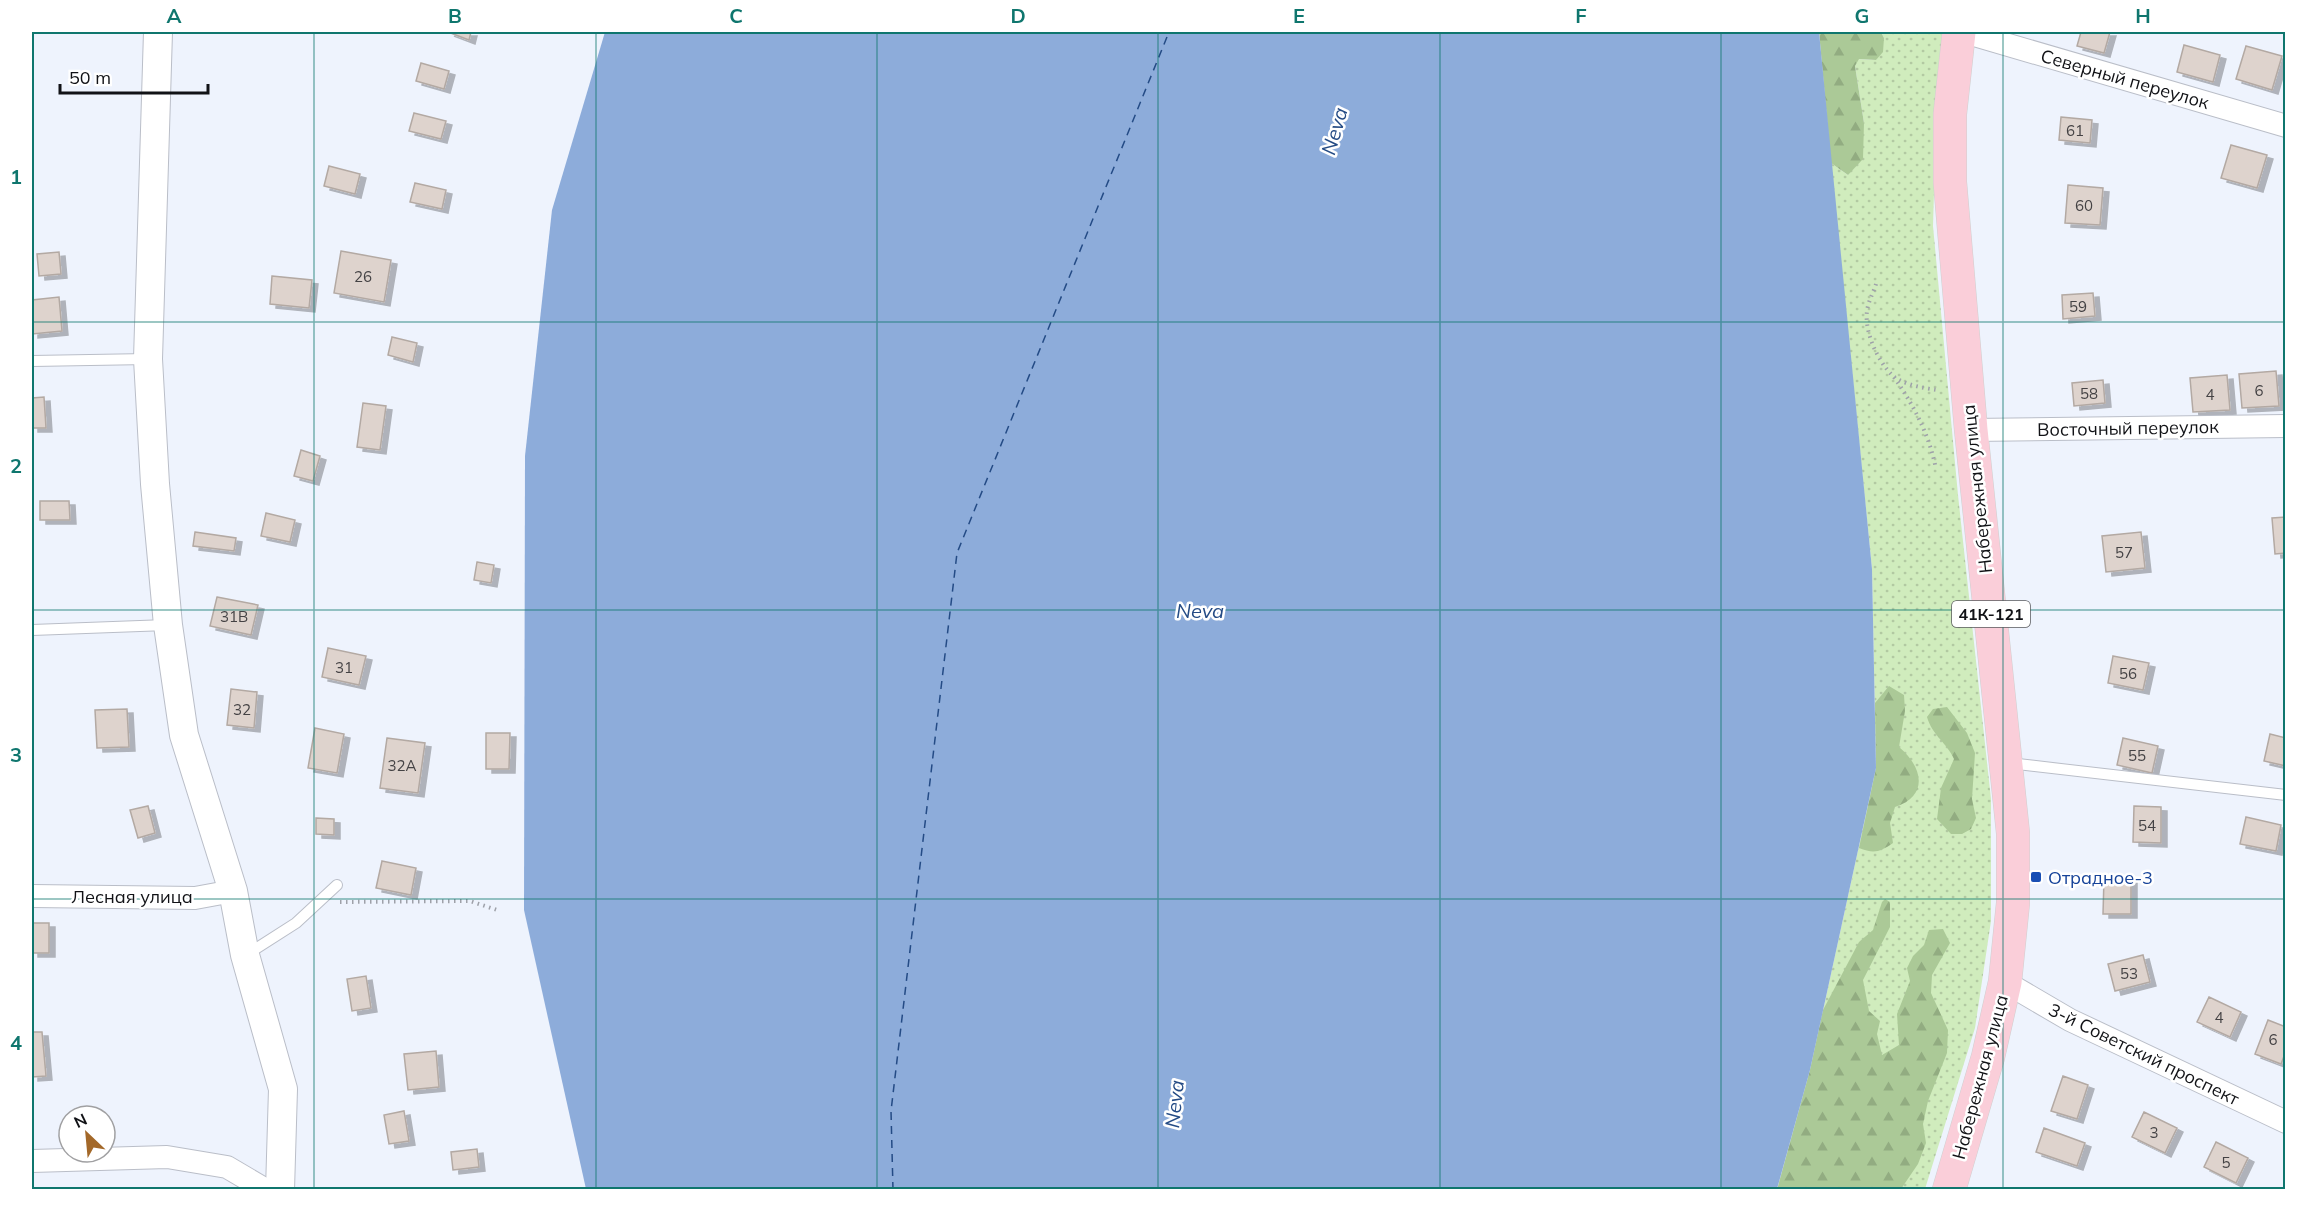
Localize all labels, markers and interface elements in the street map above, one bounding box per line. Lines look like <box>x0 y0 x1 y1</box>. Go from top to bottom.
text: A <box>167 3 182 28</box>
text: B <box>448 3 462 28</box>
text: C <box>729 3 743 28</box>
text: D <box>1010 3 1026 28</box>
text: E <box>1293 3 1305 28</box>
text: F <box>1575 3 1587 28</box>
text: G <box>1855 3 1869 28</box>
text: H <box>2135 3 2151 28</box>
street label: Северный переулок <box>2038 44 2212 114</box>
scale bar <box>60 57 208 95</box>
text: 50 m <box>69 66 111 89</box>
water label: Neva <box>1315 104 1353 158</box>
house number: 61 <box>2066 121 2084 140</box>
text: 1 <box>10 164 22 189</box>
house number: 60 <box>2075 196 2093 215</box>
house number: 26 <box>354 267 372 286</box>
house number: 59 <box>2069 297 2087 316</box>
house number: 6 <box>2254 381 2264 400</box>
house number: 58 <box>2080 384 2098 403</box>
house number: 4 <box>2205 385 2215 404</box>
street label: Набережная улица <box>1957 404 1997 574</box>
street label: Восточный переулок <box>2037 415 2219 441</box>
text: 2 <box>10 453 22 478</box>
house number: 57 <box>2115 543 2133 562</box>
water label: Neva <box>1176 598 1224 623</box>
road number: 41К-121 <box>1952 601 2030 627</box>
house number: 31В <box>220 607 248 626</box>
house number: 31 <box>335 658 353 677</box>
house number: 56 <box>2119 664 2137 683</box>
house number: 32 <box>233 700 251 719</box>
text: 3 <box>10 742 22 767</box>
house number: 55 <box>2128 746 2146 765</box>
house number: 32А <box>387 756 417 775</box>
house number: 54 <box>2138 816 2156 835</box>
place label: Отрадное-3 <box>2048 866 2153 889</box>
marker: Отрадное-3 <box>2029 870 2043 884</box>
street label: Лесная улица <box>71 885 193 908</box>
house number: 53 <box>2120 964 2138 983</box>
street label: Набережная улица <box>1947 992 2013 1162</box>
street label: 3-й Советский проспект <box>2045 998 2244 1111</box>
house number: 4 <box>2214 1008 2224 1027</box>
text: 4 <box>10 1030 22 1055</box>
house number: 6 <box>2268 1030 2278 1049</box>
water label: Neva <box>1159 1079 1189 1129</box>
north arrow <box>57 1104 117 1164</box>
text: N <box>71 1109 90 1132</box>
house number: 3 <box>2149 1123 2159 1142</box>
house number: 5 <box>2221 1153 2231 1172</box>

